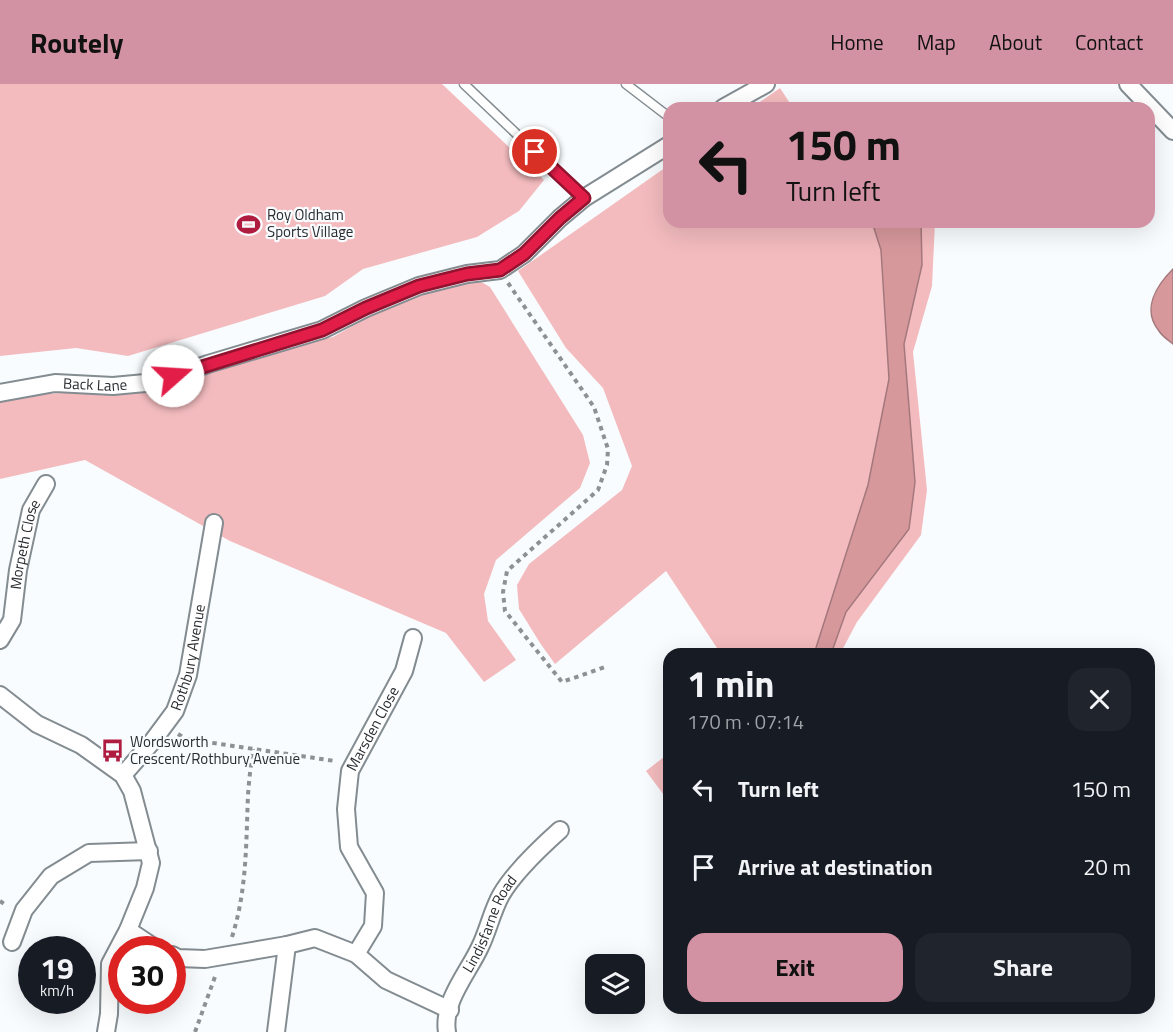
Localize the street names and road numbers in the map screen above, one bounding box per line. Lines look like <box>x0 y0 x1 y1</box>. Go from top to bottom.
street label: Back Lane <box>62 371 128 397</box>
street label: Morpeth Close <box>4 495 46 591</box>
street label: Rothbury Avenue <box>164 602 211 714</box>
street label: Marsden Close <box>340 682 405 775</box>
street label: Lindisfarne Road <box>456 870 522 977</box>

